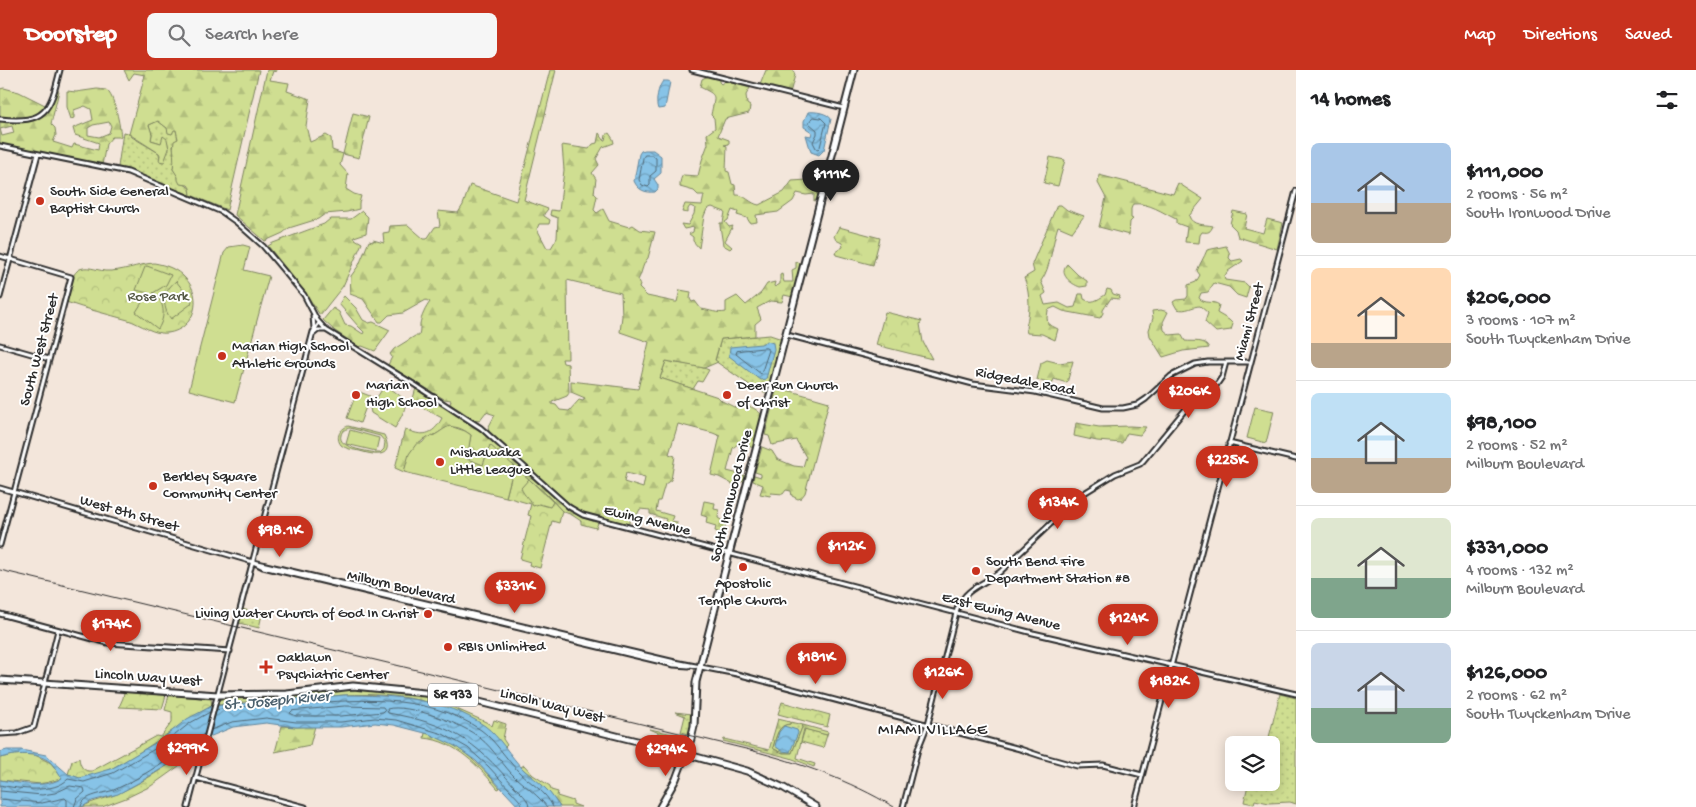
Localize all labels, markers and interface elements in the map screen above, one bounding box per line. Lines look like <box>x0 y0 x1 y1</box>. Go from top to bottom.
search box <box>147 13 497 58</box>
text: Doorstep <box>25 21 117 50</box>
icon: search <box>165 21 193 49</box>
text: Search here <box>205 24 299 47</box>
text: Map <box>1464 25 1496 46</box>
text: Directions <box>1524 25 1597 46</box>
text: Saved <box>1625 25 1671 46</box>
icon: filters <box>1653 86 1681 114</box>
text: 14 homes <box>1311 88 1390 113</box>
pin: $111K <box>796 160 866 202</box>
text: $111,000 <box>1466 161 1543 186</box>
icon: home <box>1351 163 1411 223</box>
text: $111K <box>813 166 849 185</box>
place label: South Side General Baptist Church <box>49 183 169 218</box>
text: 2 rooms · 56 m² <box>1466 186 1568 205</box>
marker: South Side General Baptist Church <box>34 195 46 207</box>
text: South Ironwood Drive <box>1466 205 1611 224</box>
street label: Miami Street <box>1231 279 1269 363</box>
text: $206,000 <box>1466 287 1551 312</box>
park label: Rose Park <box>127 288 190 306</box>
icon: home <box>1351 288 1411 348</box>
street label: South West Street <box>16 290 64 408</box>
text: 3 rooms · 107 m² <box>1466 312 1576 331</box>
text: South Twyckenham Drive <box>1466 331 1631 350</box>
place label: Marian High School Athletic Grounds <box>232 338 349 373</box>
marker: Marian High School Athletic Grounds <box>216 350 228 362</box>
street label: Ridgedale Road <box>974 364 1077 401</box>
pin: $206K <box>1154 376 1224 419</box>
place label: Marian High School <box>366 377 437 412</box>
place label: Deer Run Church of Christ <box>736 377 838 412</box>
text: $206K <box>1168 383 1210 402</box>
marker: Marian High School <box>350 389 362 401</box>
marker: Deer Run Church of Christ <box>721 389 733 401</box>
text: $98,100 <box>1466 412 1536 437</box>
icon: home <box>1351 413 1411 473</box>
street label: South Ironwood Drive <box>707 428 757 564</box>
text: 2 rooms · 52 m² <box>1466 437 1568 456</box>
place label: Mishawaka Little League <box>450 444 531 479</box>
pin: $225K <box>1192 446 1262 488</box>
text: $225K <box>1207 452 1247 471</box>
marker: Mishawaka Little League <box>434 456 446 468</box>
text: Milburn Boulevard <box>1466 456 1584 475</box>
place label: Berkley Square Community Center <box>162 468 279 503</box>
marker: Berkley Square Community Center <box>147 480 159 492</box>
pin: $134K <box>1023 488 1093 530</box>
street label: West 8th Street <box>78 491 182 537</box>
text: $134K <box>1039 494 1077 513</box>
street label: Ewing Avenue <box>602 502 692 541</box>
pin: $98.1K <box>239 516 321 558</box>
text: $98.1K <box>258 522 302 541</box>
pin: $112K <box>811 532 881 574</box>
text: $331,000 <box>1466 537 1548 562</box>
text: $112K <box>828 538 864 557</box>
icon: home <box>1351 538 1411 598</box>
place label: South Bend Fire Department Station #8 <box>985 553 1130 588</box>
marker: Apostolic Temple Church <box>737 561 749 573</box>
text: 4 rooms · 132 m² <box>1466 562 1574 581</box>
marker: South Bend Fire Department Station #8 <box>970 565 982 577</box>
street label: Milburn Boulevard <box>345 567 458 609</box>
pin: $331K <box>480 572 550 614</box>
place label: Apostolic Temple Church <box>698 575 787 610</box>
text: $331K <box>495 578 535 597</box>
text: Milburn Boulevard <box>1466 581 1584 600</box>
street label: East Ewing Avenue <box>940 589 1062 635</box>
pin: $124K <box>1093 604 1163 646</box>
place label: Living Water Church of God In Christ <box>195 605 420 623</box>
marker: Living Water Church of God In Christ <box>422 608 434 620</box>
pin: $174K <box>76 610 146 652</box>
text: $124K <box>1109 610 1147 629</box>
text: $174K <box>92 616 130 635</box>
place label: RBIs Unlimited <box>458 638 546 656</box>
marker: RBIs Unlimited <box>442 641 454 653</box>
pin: $181K <box>781 642 851 685</box>
place label: Oaklawn Psychiatric Center <box>276 649 390 684</box>
text: $181K <box>797 649 835 668</box>
pin: $126K <box>908 658 978 700</box>
marker: Oaklawn Psychiatric Center <box>259 660 273 674</box>
text: $126,000 <box>1466 662 1547 687</box>
icon: home <box>1351 663 1411 723</box>
text: $126K <box>924 664 962 683</box>
street label: Lincoln Way West <box>94 665 204 691</box>
pin: $182K <box>1134 666 1204 709</box>
text: $182K <box>1149 673 1189 692</box>
road number: SR 933 <box>428 684 478 706</box>
street label: Lincoln Way West <box>498 684 608 728</box>
text: 2 rooms · 62 m² <box>1466 687 1567 706</box>
water label: St. Joseph River <box>223 688 334 716</box>
text: South Twyckenham Drive <box>1466 706 1631 725</box>
district label: MIAMI VILLAGE <box>878 722 988 741</box>
pin: $299K <box>152 734 222 776</box>
pin: $294K <box>631 734 701 777</box>
map controls <box>1225 736 1280 791</box>
button: layers <box>1225 736 1280 791</box>
text: $299K <box>167 740 207 759</box>
text: $294K <box>646 741 686 760</box>

